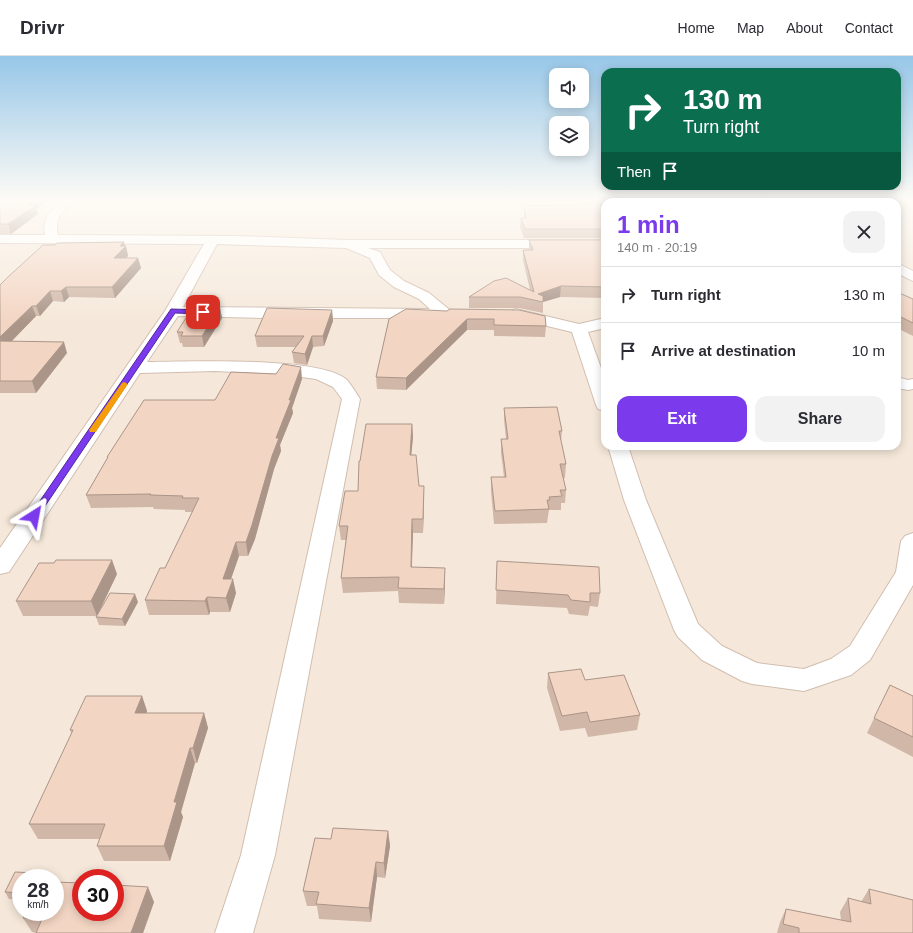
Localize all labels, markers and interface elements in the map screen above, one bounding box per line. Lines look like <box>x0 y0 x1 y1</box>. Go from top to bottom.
text: Drivr <box>20 17 64 38</box>
text: Home <box>678 20 715 36</box>
text: Map <box>737 20 764 36</box>
text: About <box>786 20 823 36</box>
text: Contact <box>845 20 893 36</box>
map controls <box>549 68 589 156</box>
button: sound <box>549 68 589 108</box>
icon: right <box>617 84 669 136</box>
text: 130 m <box>683 84 762 115</box>
button: layers <box>549 116 589 156</box>
text: Turn right <box>683 117 759 137</box>
icon: arrive <box>659 160 681 182</box>
text: Then <box>617 163 651 180</box>
text: 1 min <box>617 211 680 238</box>
button: close <box>843 211 885 253</box>
text: 140 m · 20:19 <box>617 240 697 255</box>
icon: right <box>617 284 639 306</box>
text: Turn right <box>651 286 721 303</box>
text: 130 m <box>843 286 885 303</box>
pin <box>186 295 220 329</box>
icon: arrive <box>192 301 214 323</box>
icon: arrive <box>617 340 639 362</box>
text: Arrive at destination <box>651 342 796 359</box>
text: 10 m <box>852 342 885 359</box>
button: Exit <box>617 396 747 442</box>
button: Share <box>755 396 885 442</box>
position arrow <box>13 495 55 537</box>
speed limit sign: 30 <box>72 869 124 921</box>
text: 28 <box>27 879 49 901</box>
text: km/h <box>27 899 49 910</box>

